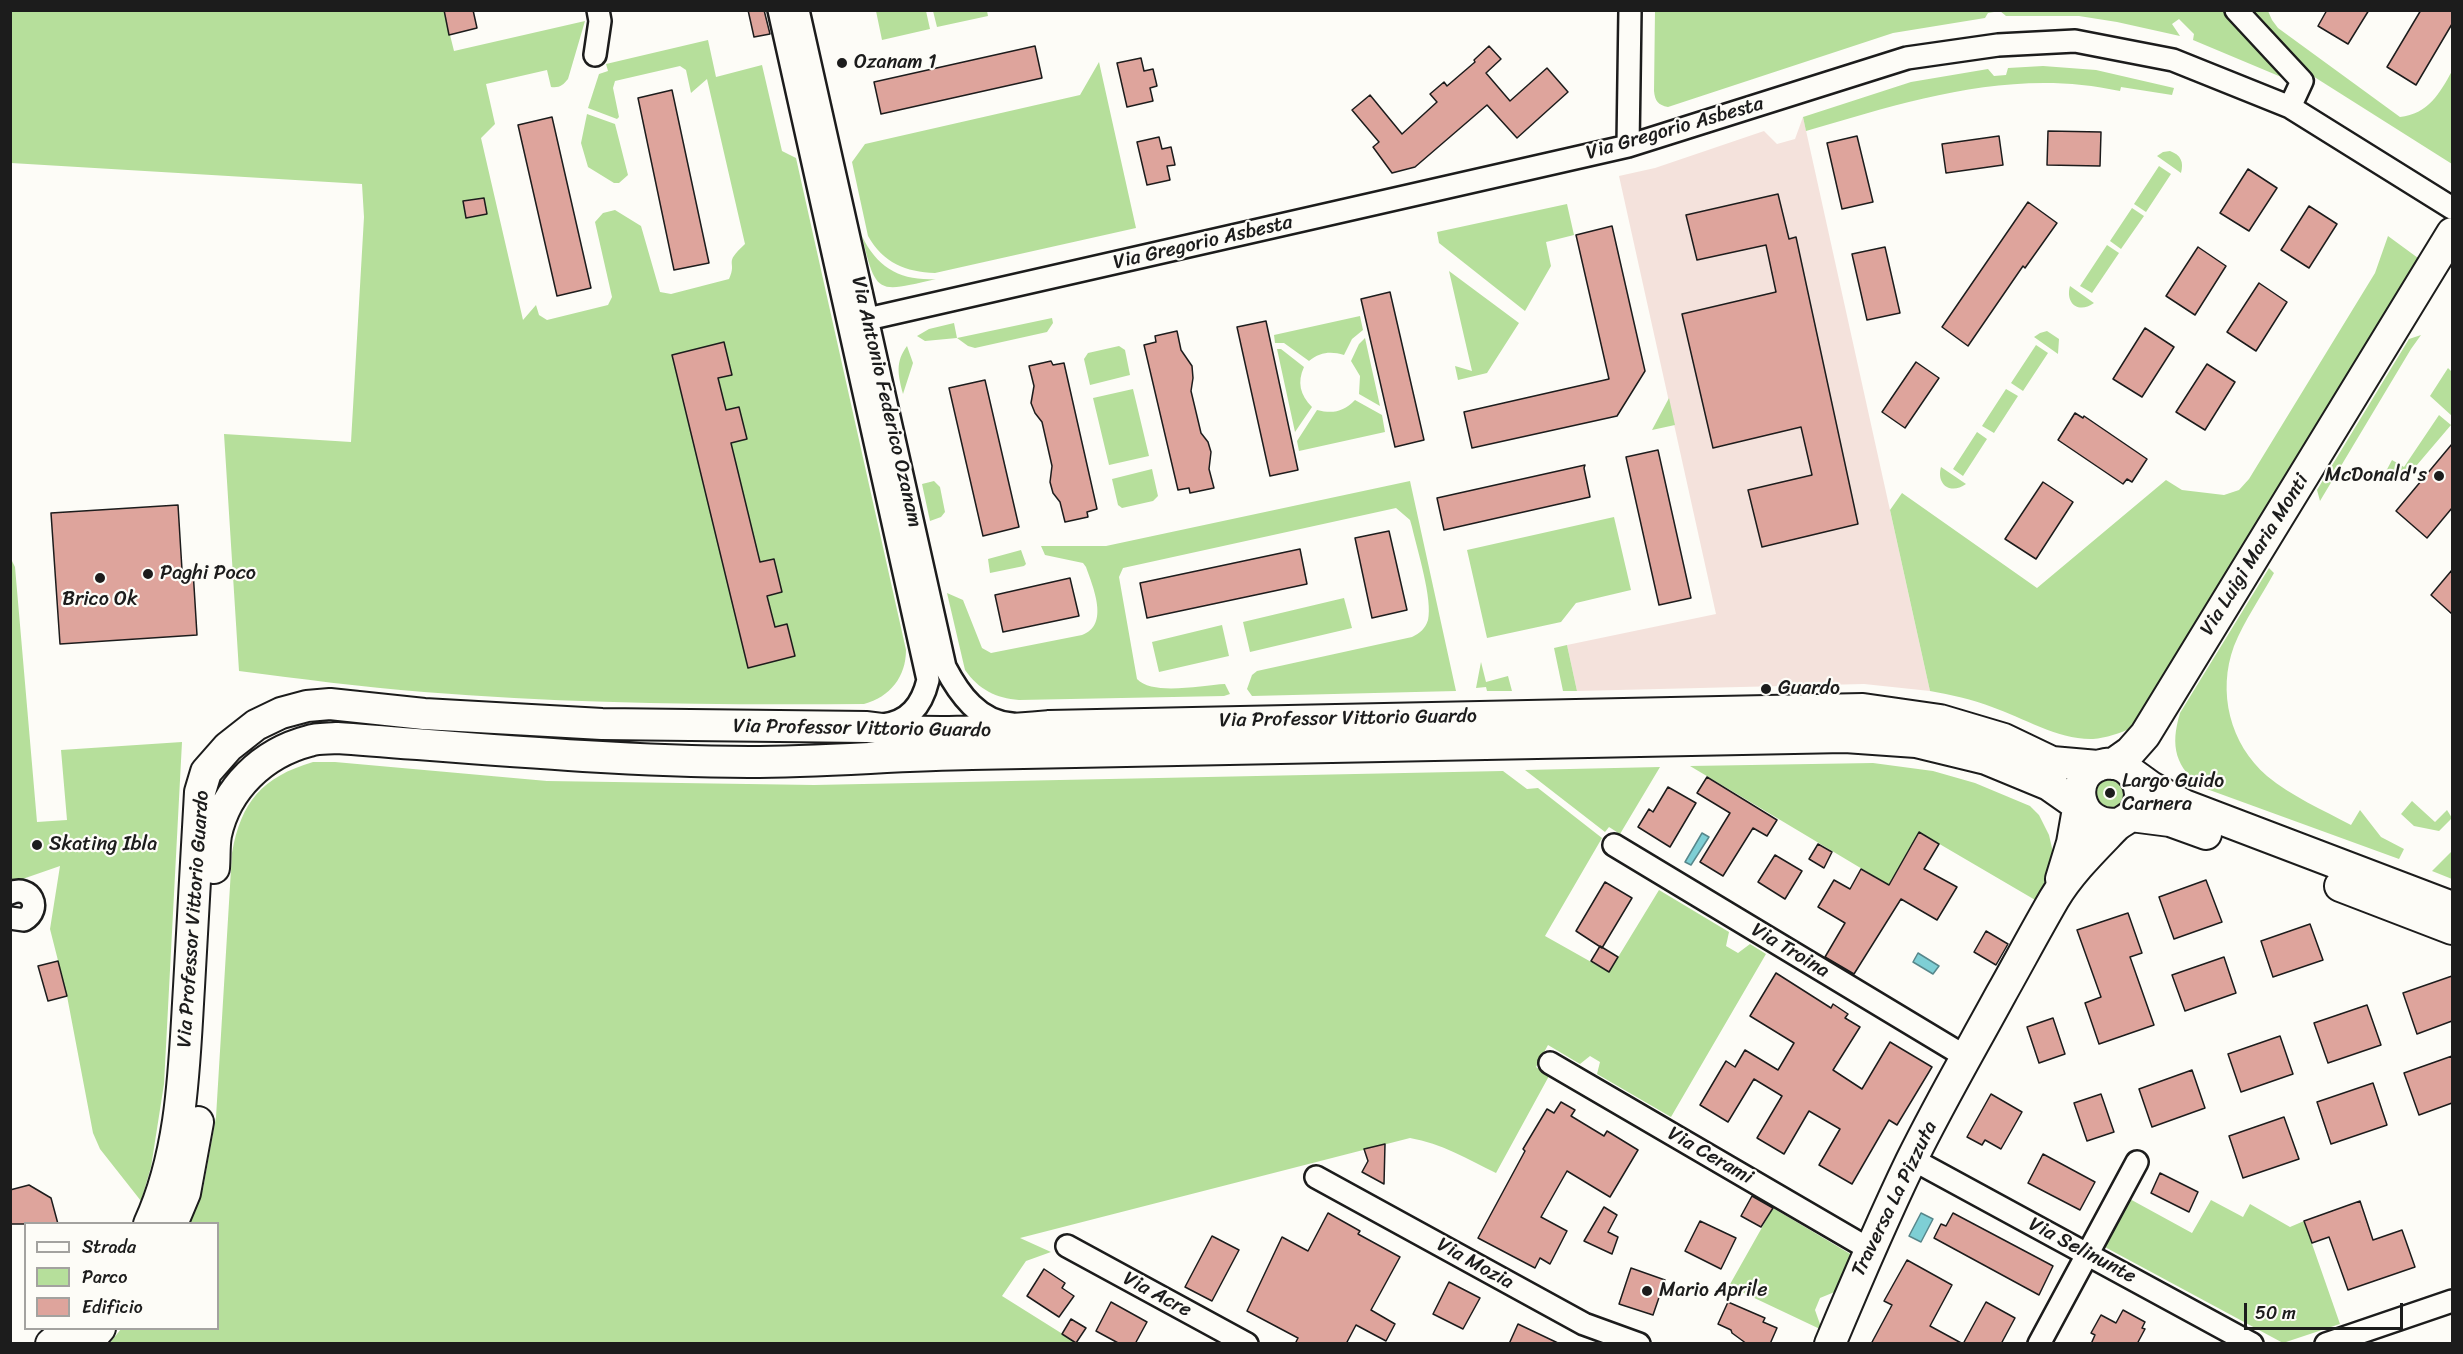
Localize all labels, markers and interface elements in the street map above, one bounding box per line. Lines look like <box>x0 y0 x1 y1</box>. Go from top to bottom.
place label: Ozanam 1 <box>854 51 936 75</box>
marker: Ozanam 1 <box>835 56 849 70</box>
street label: Via Gregorio Asbesta <box>1584 92 1766 166</box>
street label: Via Gregorio Asbesta <box>1111 211 1295 275</box>
street label: Via Antonio Federico Ozanam <box>845 274 927 530</box>
place label: McDonald's <box>2325 464 2427 488</box>
marker: McDonald's <box>2432 469 2446 483</box>
street label: Via Luigi Maria Monti <box>2196 470 2314 640</box>
place label: Paghi Poco <box>160 562 256 586</box>
marker: Paghi Poco <box>141 567 155 581</box>
marker: Brico Ok <box>93 571 107 585</box>
place label: Brico Ok <box>62 588 138 612</box>
place label: Guardo <box>1778 677 1840 701</box>
marker: Guardo <box>1759 682 1773 696</box>
street label: Via Professor Vittorio Guardo <box>1219 705 1477 733</box>
street label: Via Professor Vittorio Guardo <box>733 715 991 743</box>
place label: Largo Guido Carnera <box>2122 770 2224 817</box>
marker: Largo Guido Carnera <box>2103 786 2117 800</box>
street label: Via Professor Vittorio Guardo <box>173 790 215 1048</box>
place label: Skating Ibla <box>49 833 157 857</box>
marker: Skating Ibla <box>30 838 44 852</box>
street label: Via Troina <box>1747 918 1833 984</box>
street label: Traversa La Pizzuta <box>1847 1117 1943 1281</box>
street label: Via Cerami <box>1663 1122 1757 1190</box>
street label: Via Selinunte <box>2024 1213 2140 1289</box>
legend <box>24 1222 219 1330</box>
text: Strada <box>82 1231 136 1263</box>
street label: Via Mozia <box>1432 1233 1518 1295</box>
text: Parco <box>82 1261 127 1293</box>
street label: Via Acre <box>1119 1267 1195 1323</box>
place label: Mario Aprile <box>1659 1279 1768 1303</box>
marker: Mario Aprile <box>1640 1284 1654 1298</box>
text: Edificio <box>82 1291 143 1323</box>
scale bar <box>2247 1291 2406 1329</box>
text: 50 m <box>2255 1297 2296 1329</box>

